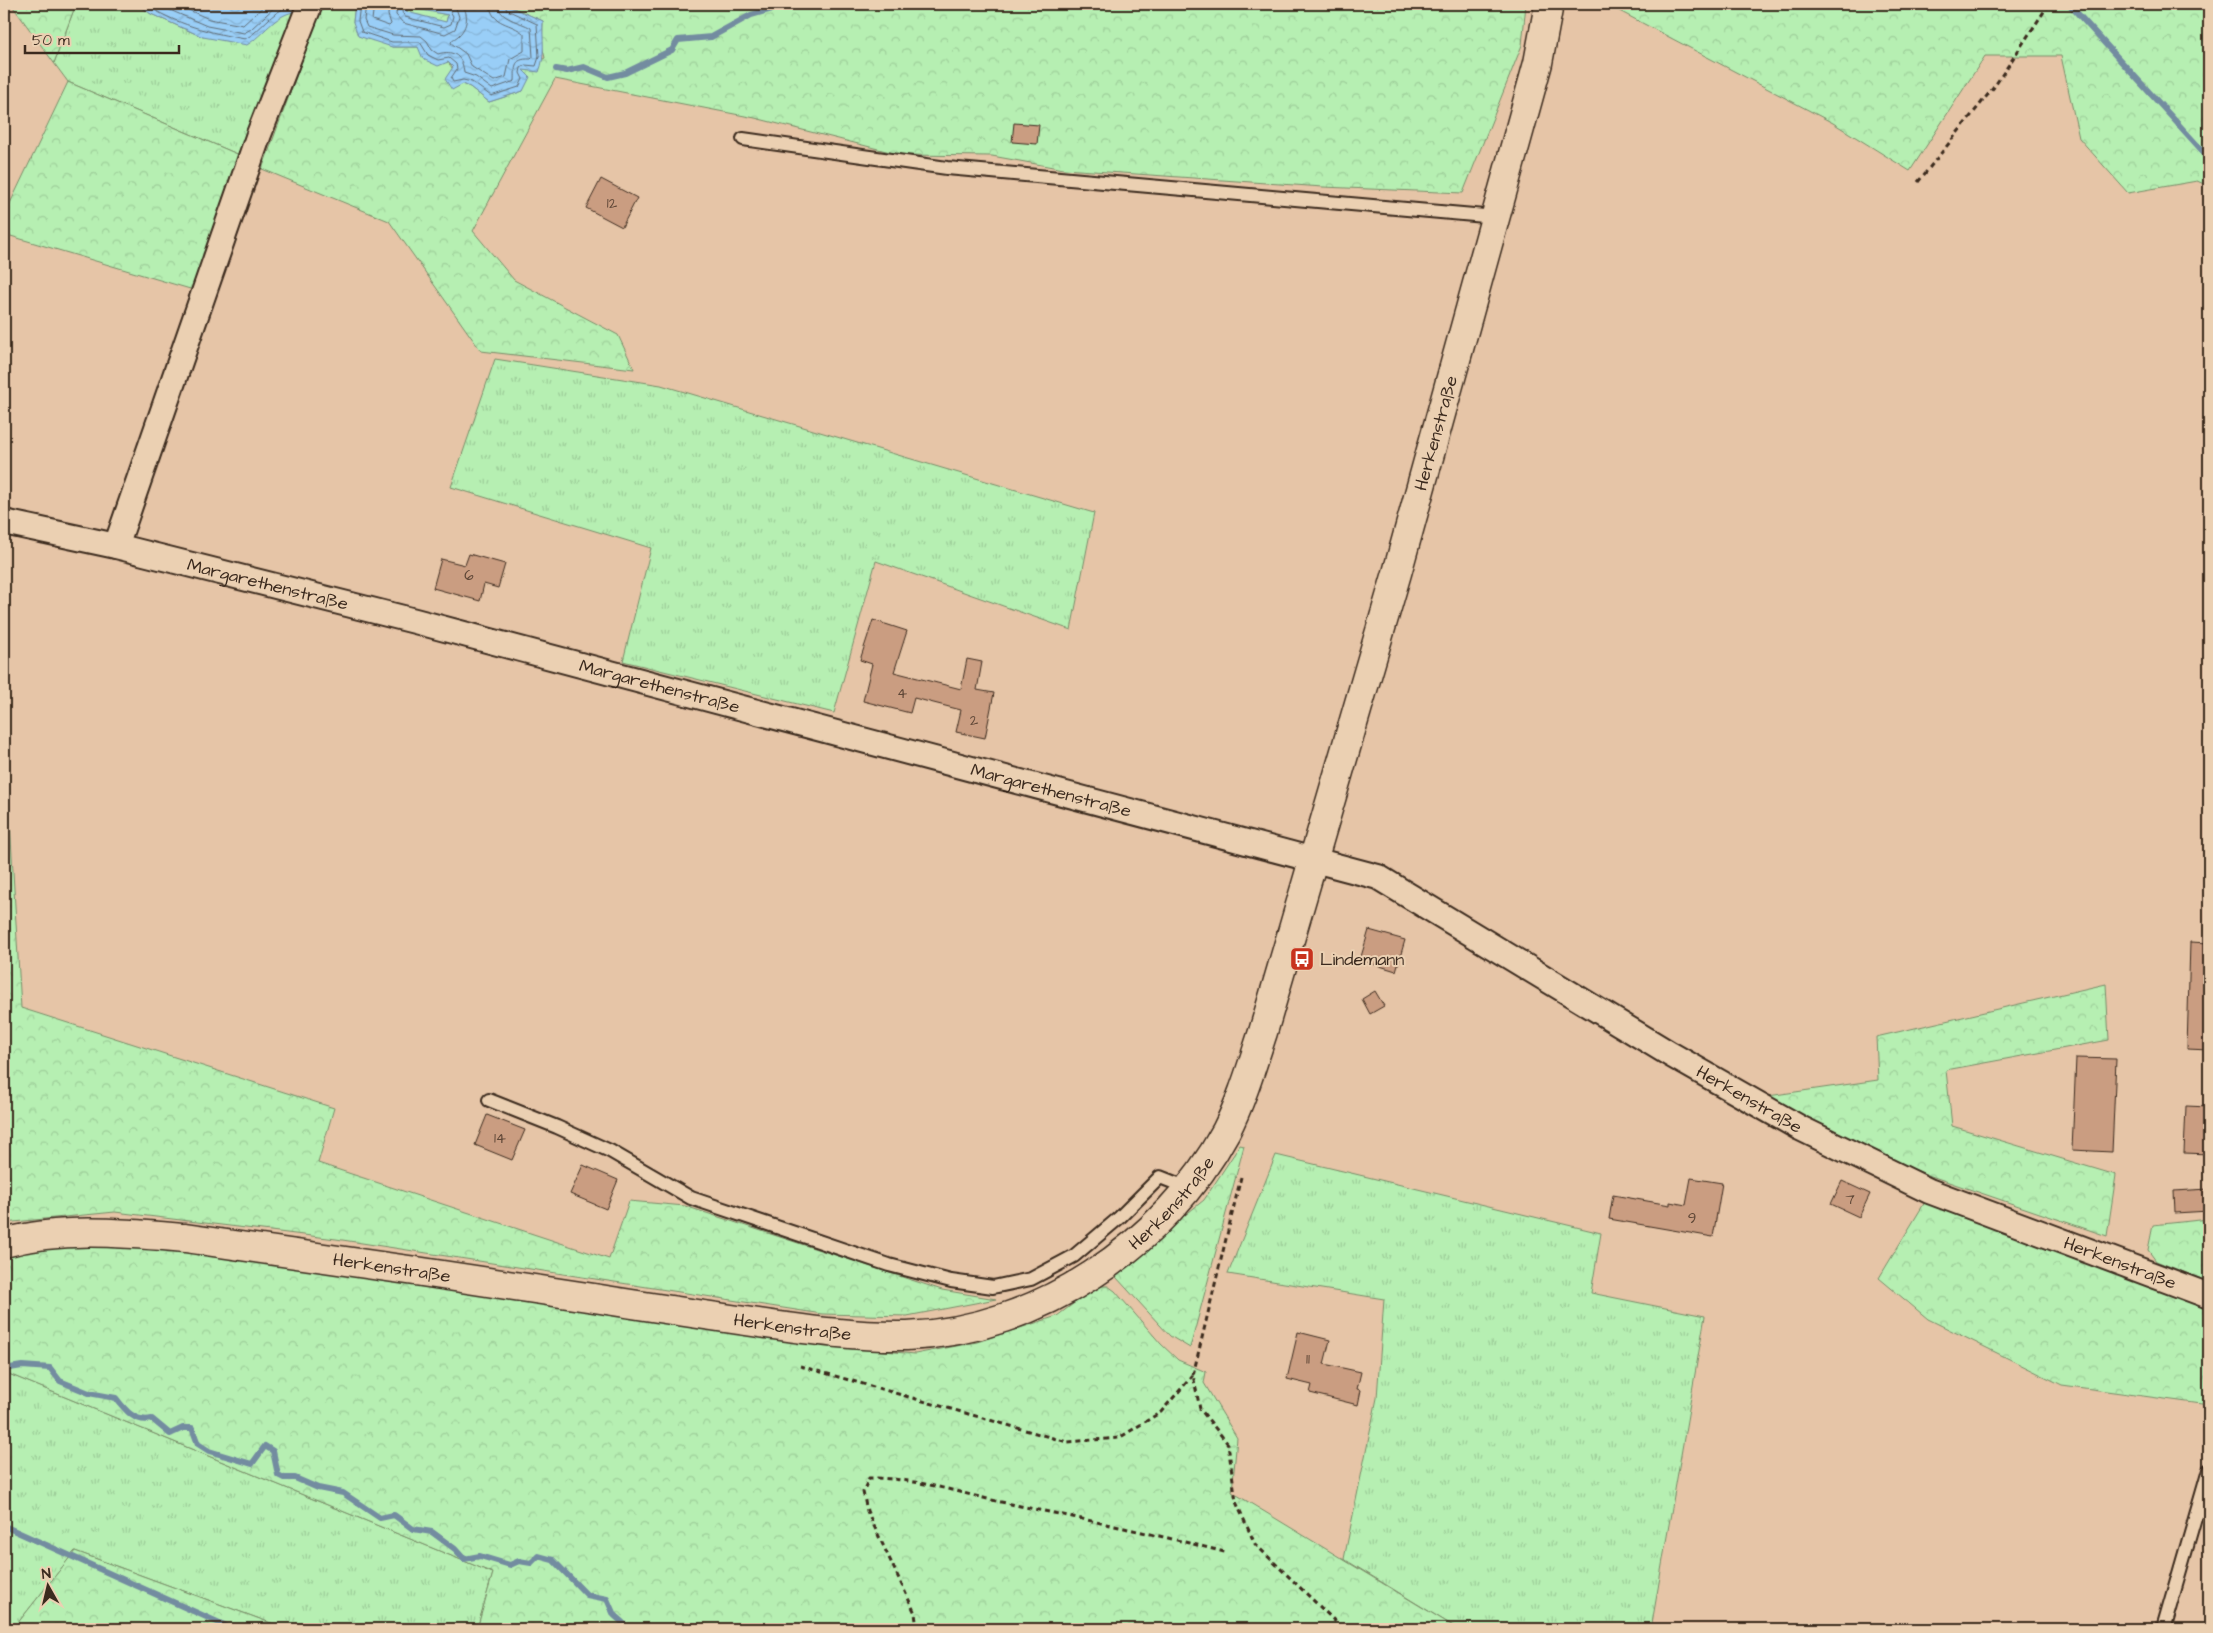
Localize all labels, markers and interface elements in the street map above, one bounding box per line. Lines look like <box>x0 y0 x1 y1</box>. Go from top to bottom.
scale bar <box>25 22 179 54</box>
text: 50 m <box>32 30 70 51</box>
house number: 12 <box>607 193 618 214</box>
street label: Herkenstraße <box>1408 372 1464 493</box>
street label: Margarethenstraße <box>185 552 351 616</box>
house number: 6 <box>464 565 474 586</box>
street label: Margarethenstraße <box>577 653 743 719</box>
house number: 4 <box>897 683 907 704</box>
house number: 2 <box>970 710 979 731</box>
street label: Margarethenstraße <box>968 757 1134 823</box>
bus stop icon: Lindemann <box>1289 946 1315 972</box>
place label: Lindemann <box>1320 947 1404 972</box>
street label: Herkenstraße <box>1692 1059 1807 1139</box>
house number: 14 <box>494 1128 506 1149</box>
street label: Herkenstraße <box>1123 1151 1220 1256</box>
house number: 7 <box>1845 1189 1855 1210</box>
house number: 9 <box>1688 1208 1696 1229</box>
street label: Herkenstraße <box>2060 1230 2180 1295</box>
street label: Herkenstraße <box>331 1247 453 1289</box>
street label: Herkenstraße <box>732 1307 852 1347</box>
house number: 11 <box>1306 1349 1310 1370</box>
north arrow <box>22 1560 72 1610</box>
text: N <box>41 1564 52 1585</box>

